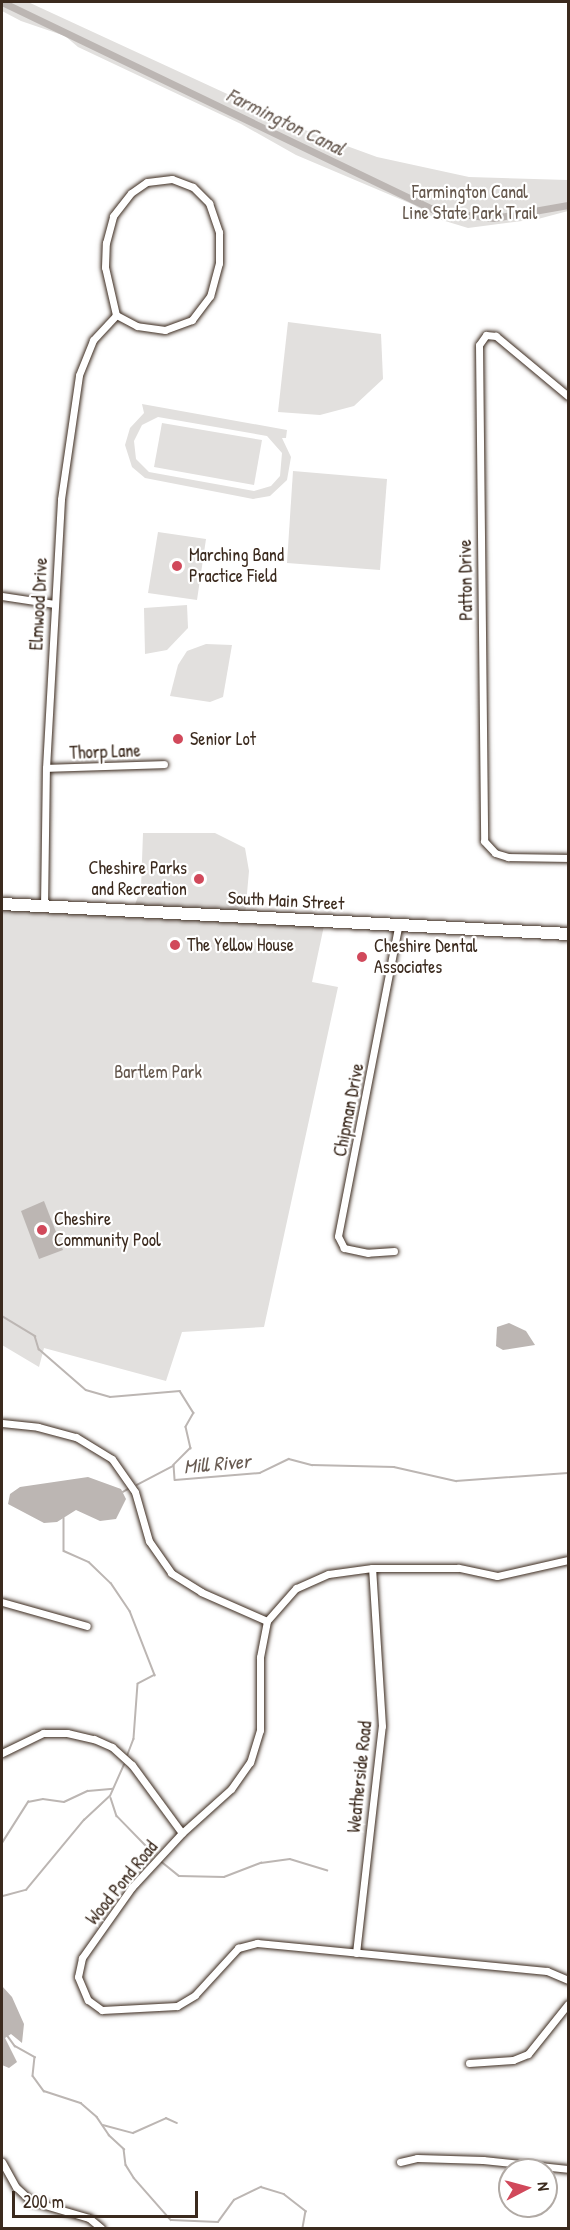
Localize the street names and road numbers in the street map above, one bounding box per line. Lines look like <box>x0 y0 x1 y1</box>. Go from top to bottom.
street label: Patton Drive <box>454 539 478 621</box>
street label: Elmwood Drive <box>26 557 52 651</box>
street label: Thorp Lane <box>69 740 141 764</box>
street label: South Main Street <box>227 887 345 915</box>
street label: Chipman Drive <box>329 1062 369 1158</box>
street label: Weatherside Road <box>343 1720 377 1834</box>
street label: Wood Pond Road <box>82 1837 162 1929</box>

